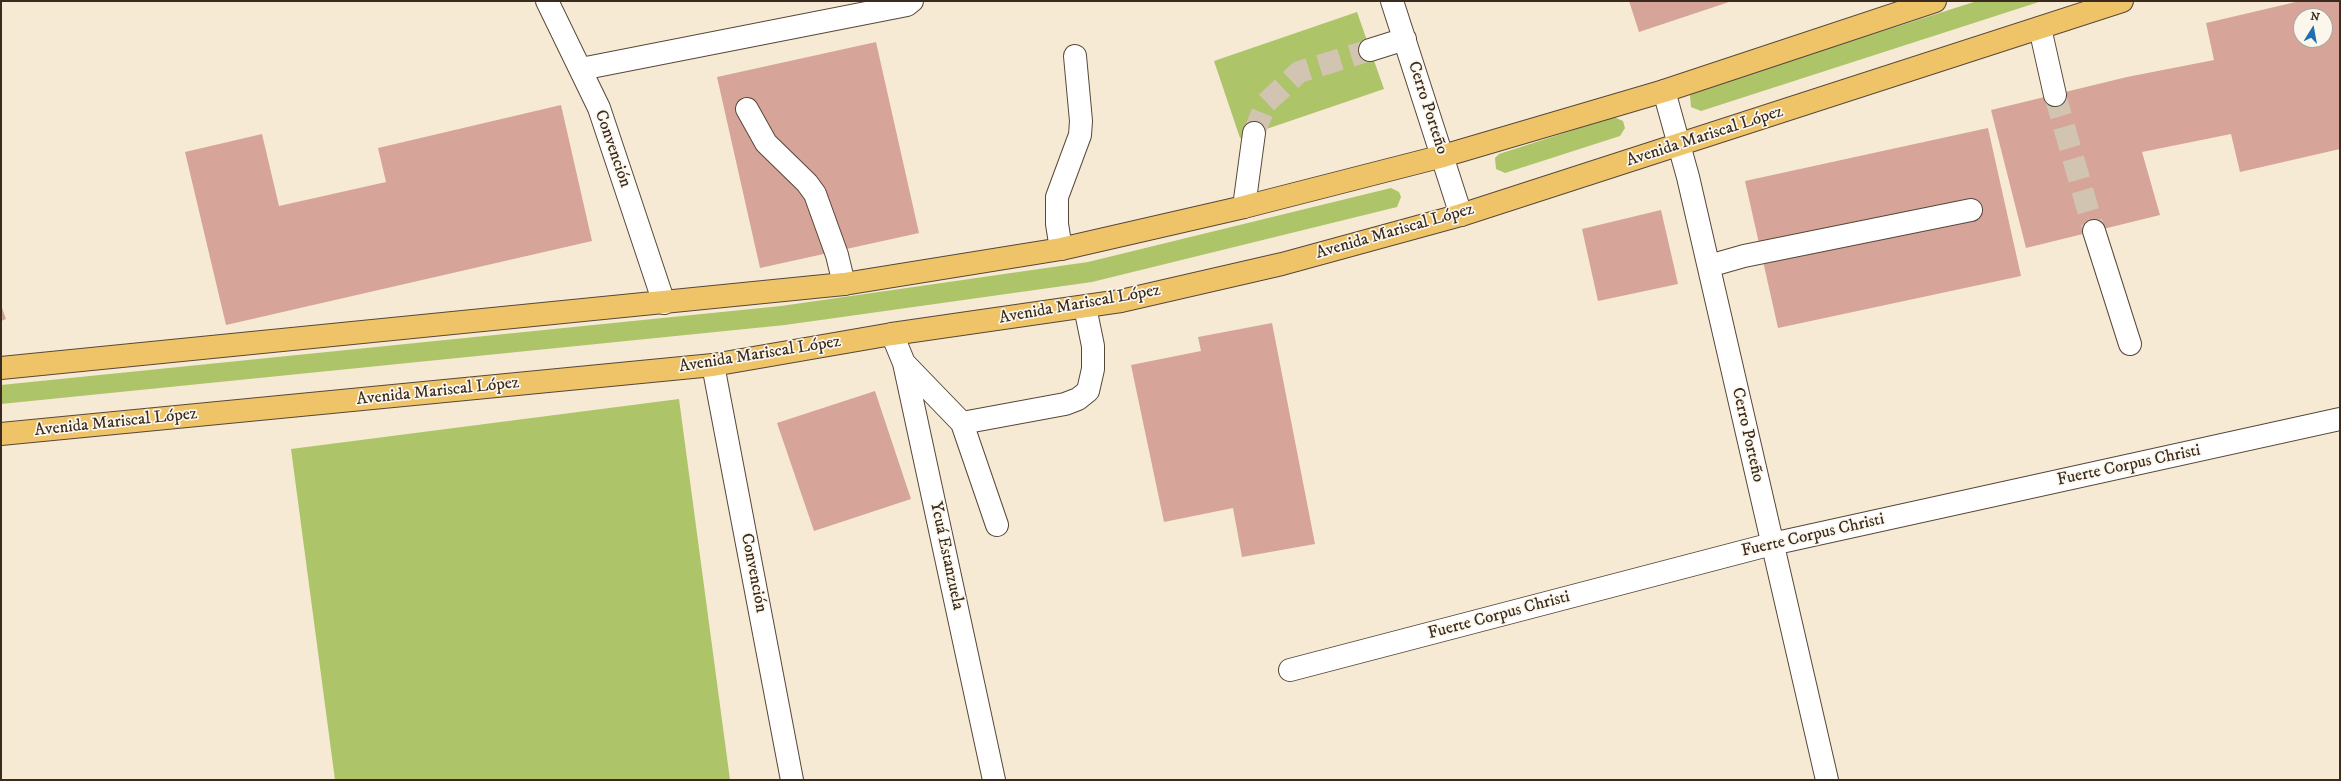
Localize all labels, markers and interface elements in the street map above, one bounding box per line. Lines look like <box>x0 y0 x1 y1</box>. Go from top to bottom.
north arrow <box>2293 8 2333 48</box>
text: N <box>2309 9 2321 25</box>
street label: Cerro Porteño <box>1402 59 1452 157</box>
street label: Avenida Mariscal López <box>1624 102 1786 172</box>
street label: Convención <box>589 108 635 190</box>
street label: Avenida Mariscal López <box>1314 200 1476 264</box>
street label: Avenida Mariscal López <box>998 281 1162 329</box>
street label: Avenida Mariscal López <box>678 332 842 378</box>
street label: Avenida Mariscal López <box>356 373 520 411</box>
street label: Cerro Porteño <box>1726 386 1768 484</box>
street label: Avenida Mariscal López <box>34 404 198 442</box>
street label: Fuerte Corpus Christi <box>2055 441 2203 491</box>
street label: Ycuá Estanzuela <box>925 500 967 612</box>
street label: Fuerte Corpus Christi <box>1740 510 1886 562</box>
street label: Convención <box>735 532 771 614</box>
street label: Fuerte Corpus Christi <box>1426 587 1572 645</box>

